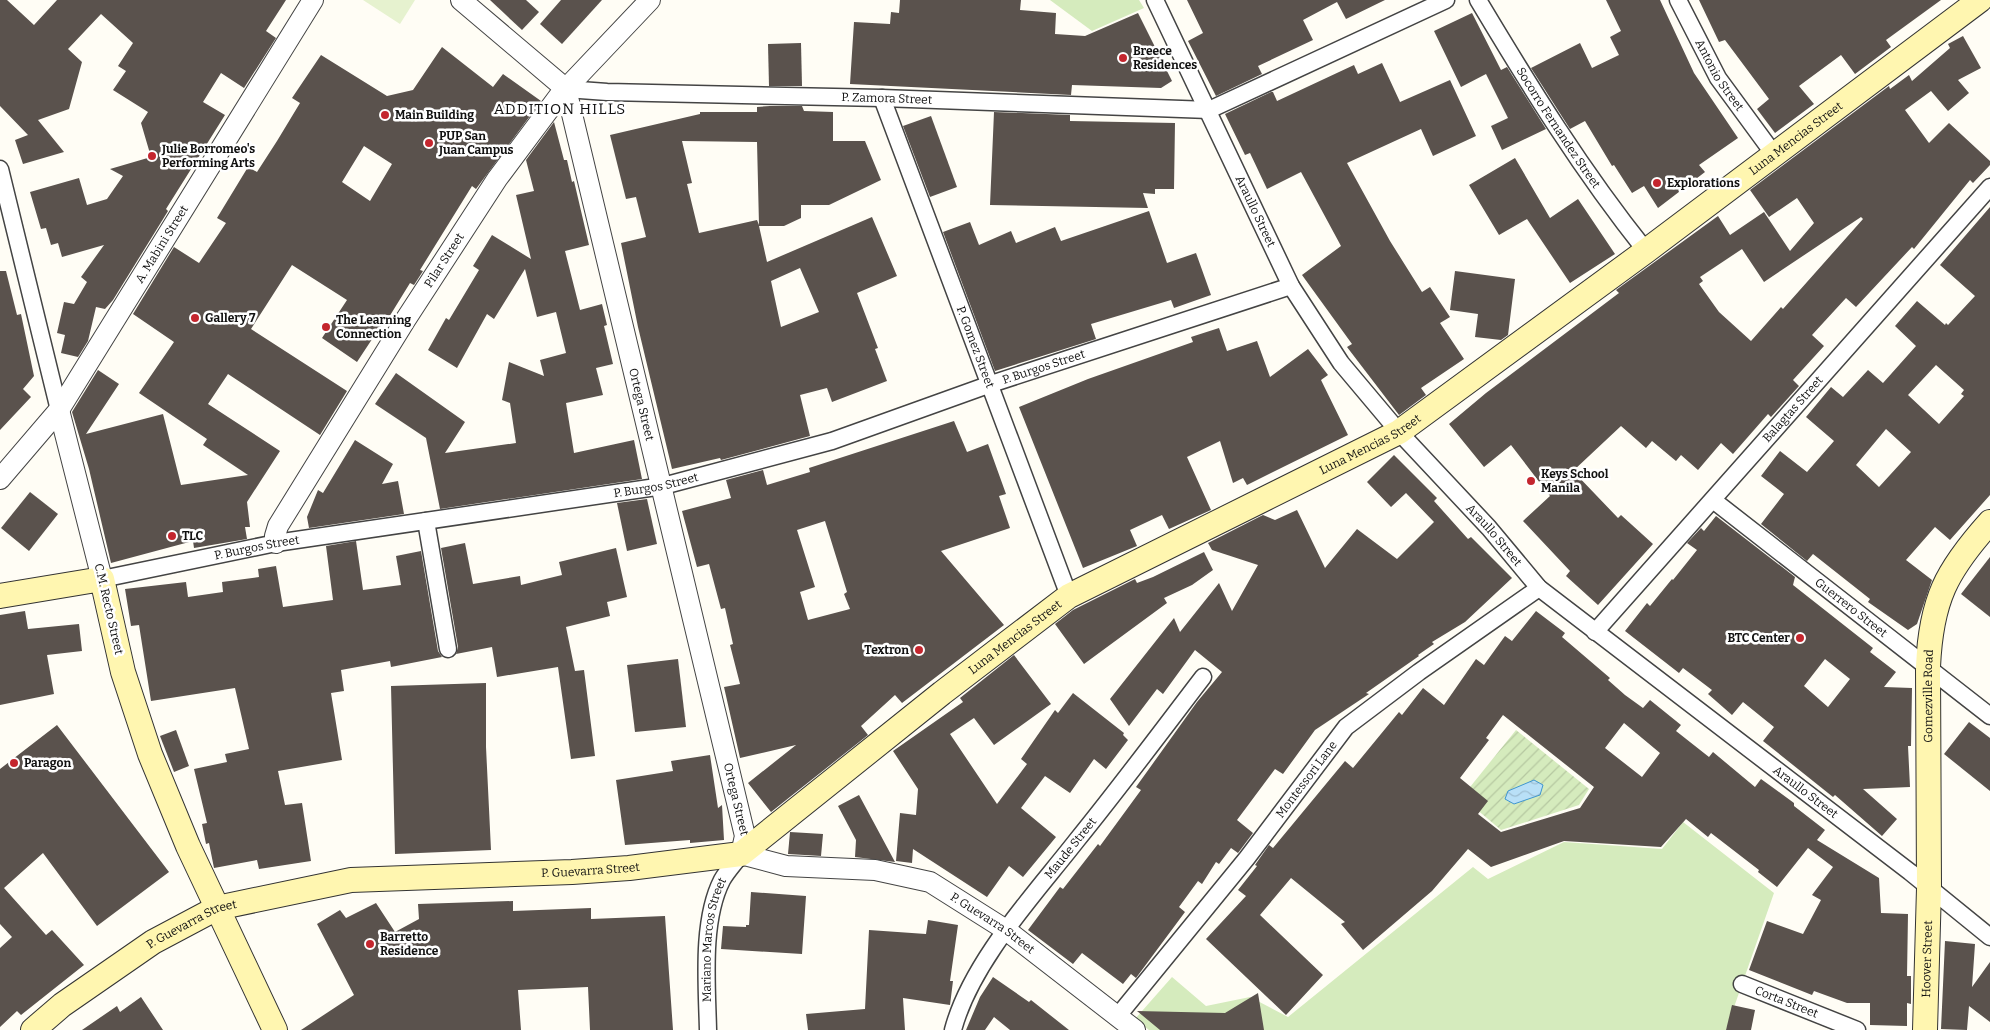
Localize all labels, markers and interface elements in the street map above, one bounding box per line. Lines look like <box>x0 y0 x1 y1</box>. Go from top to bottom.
street label: Antonio Street <box>1692 37 1747 114</box>
place label: Breece Residences <box>1133 44 1197 72</box>
marker: Breece Residences <box>1117 52 1129 64</box>
street label: Socorro Fernandez Street <box>1514 65 1604 191</box>
street label: P. Zamora Street <box>841 90 933 107</box>
street label: Luna Mencias Street <box>1746 98 1846 178</box>
district label: ADDITION HILLS <box>494 100 626 118</box>
place label: Main Building <box>395 108 474 122</box>
marker: Main Building <box>379 109 391 121</box>
place label: PUP San Juan Campus <box>438 129 514 157</box>
marker: PUP San Juan Campus <box>423 137 435 149</box>
place label: Julie Borromeo's Performing Arts <box>161 142 255 170</box>
marker: Julie Borromeo's Performing Arts <box>146 150 158 162</box>
street label: Araullo Street <box>1233 173 1279 250</box>
place label: Explorations <box>1667 176 1740 190</box>
marker: Explorations <box>1651 177 1663 189</box>
street label: A. Mabini Street <box>132 202 191 285</box>
street label: Pilar Street <box>421 230 467 290</box>
street label: P. Gomez Street <box>954 304 997 391</box>
place label: Gallery 7 <box>205 311 256 325</box>
marker: Gallery 7 <box>189 312 201 324</box>
place label: The Learning Connection <box>336 313 411 341</box>
marker: The Learning Connection <box>320 321 332 333</box>
street label: P. Burgos Street <box>1000 347 1087 387</box>
street label: Ortega Street <box>626 367 657 443</box>
street label: Balagtas Street <box>1760 373 1826 445</box>
street label: Luna Mencias Street <box>1317 411 1424 477</box>
place label: Keys School Manila <box>1541 467 1609 495</box>
street label: P. Burgos Street <box>613 470 700 500</box>
marker: Keys School Manila <box>1525 475 1537 487</box>
street label: Araullo Street <box>1463 501 1525 569</box>
place label: TLC <box>182 529 204 543</box>
marker: TLC <box>166 530 178 542</box>
street label: P. Burgos Street <box>213 533 301 563</box>
street label: C.M. Recto Street <box>92 562 126 657</box>
street label: Guerrero Street <box>1812 575 1890 641</box>
street label: Luna Mencias Street <box>966 597 1065 677</box>
place label: BTC Center <box>1727 631 1790 645</box>
marker: BTC Center <box>1794 632 1806 644</box>
place label: Textron <box>864 643 909 657</box>
marker: Textron <box>913 644 925 656</box>
street label: Gomezville Road <box>1921 649 1936 743</box>
street label: Montessori Lane <box>1273 738 1340 820</box>
place label: Paragon <box>24 756 71 770</box>
marker: Paragon <box>8 757 20 769</box>
street label: Ortega Street <box>721 761 752 838</box>
street label: Araullo Street <box>1771 763 1841 822</box>
street label: Maude Street <box>1042 814 1100 881</box>
street label: P. Guevarra Street <box>541 860 641 880</box>
street label: Mariano Marcos Street <box>699 874 729 1002</box>
street label: P. Guevarra Street <box>948 890 1038 957</box>
street label: P. Guevarra Street <box>144 897 239 951</box>
street label: Hoover Street <box>1919 920 1935 998</box>
place label: Barretto Residence <box>380 930 439 958</box>
marker: Barretto Residence <box>364 938 376 950</box>
street label: Corta Street <box>1753 983 1821 1021</box>

